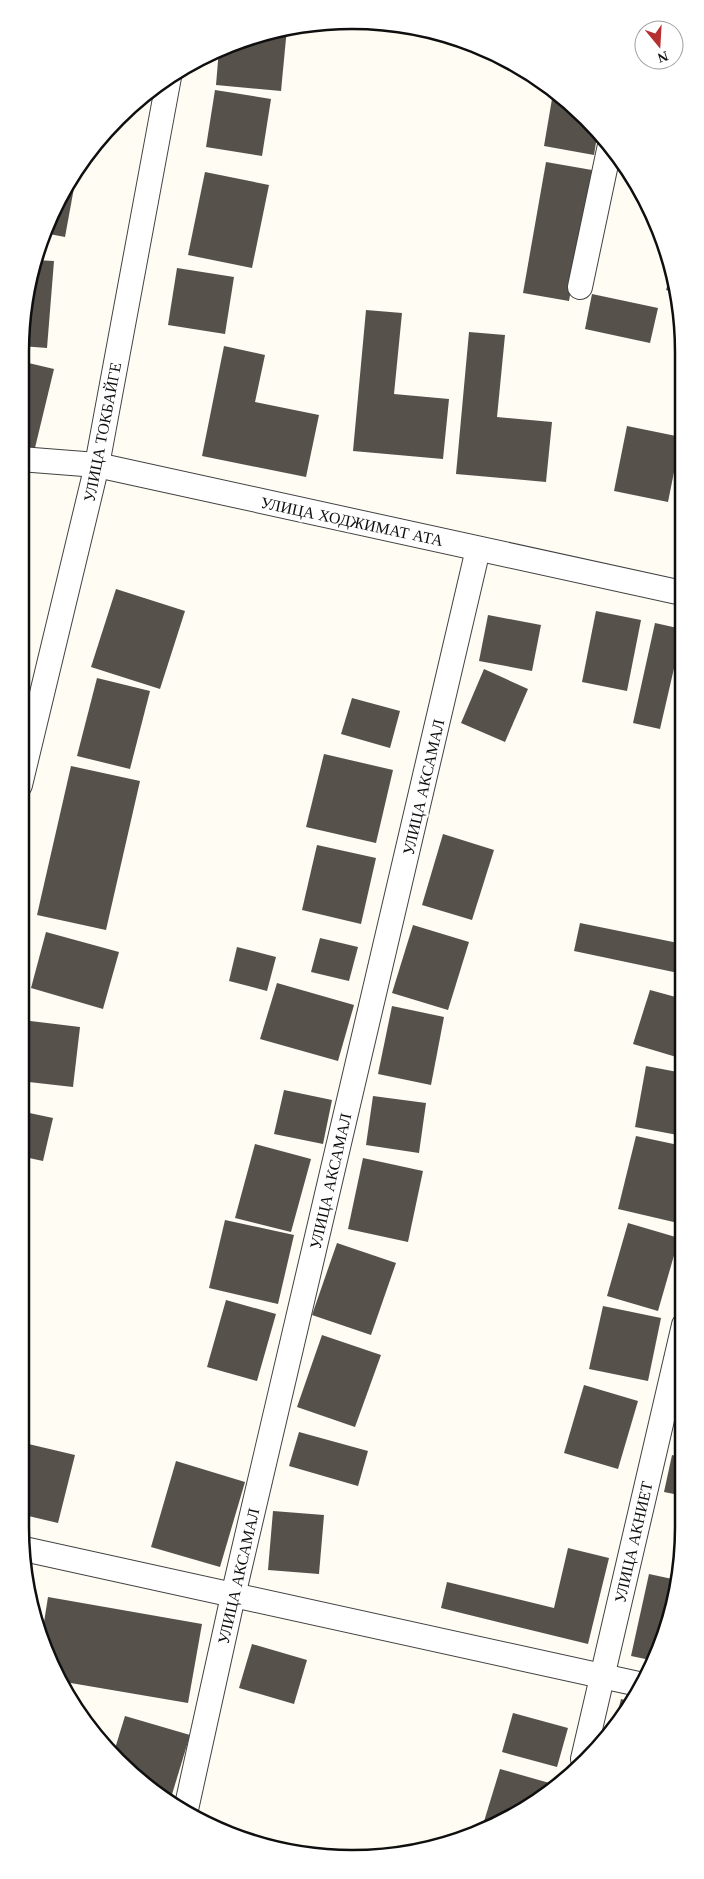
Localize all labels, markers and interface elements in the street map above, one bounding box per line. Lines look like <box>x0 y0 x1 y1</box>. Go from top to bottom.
north arrow <box>634 20 684 70</box>
text: N <box>656 48 670 66</box>
street label: УЛИЦА ТОКБАЙГЕ <box>80 361 125 504</box>
street label: УЛИЦА ХОДЖИМАТ АТА <box>259 494 445 550</box>
street label: УЛИЦА АКСАМАЛ <box>400 717 448 857</box>
street label: УЛИЦА АКСАМАЛ <box>307 1111 355 1251</box>
street label: УЛИЦА АКНИЕТ <box>611 1480 657 1605</box>
street label: УЛИЦА АКСАМАЛ <box>215 1506 263 1646</box>

